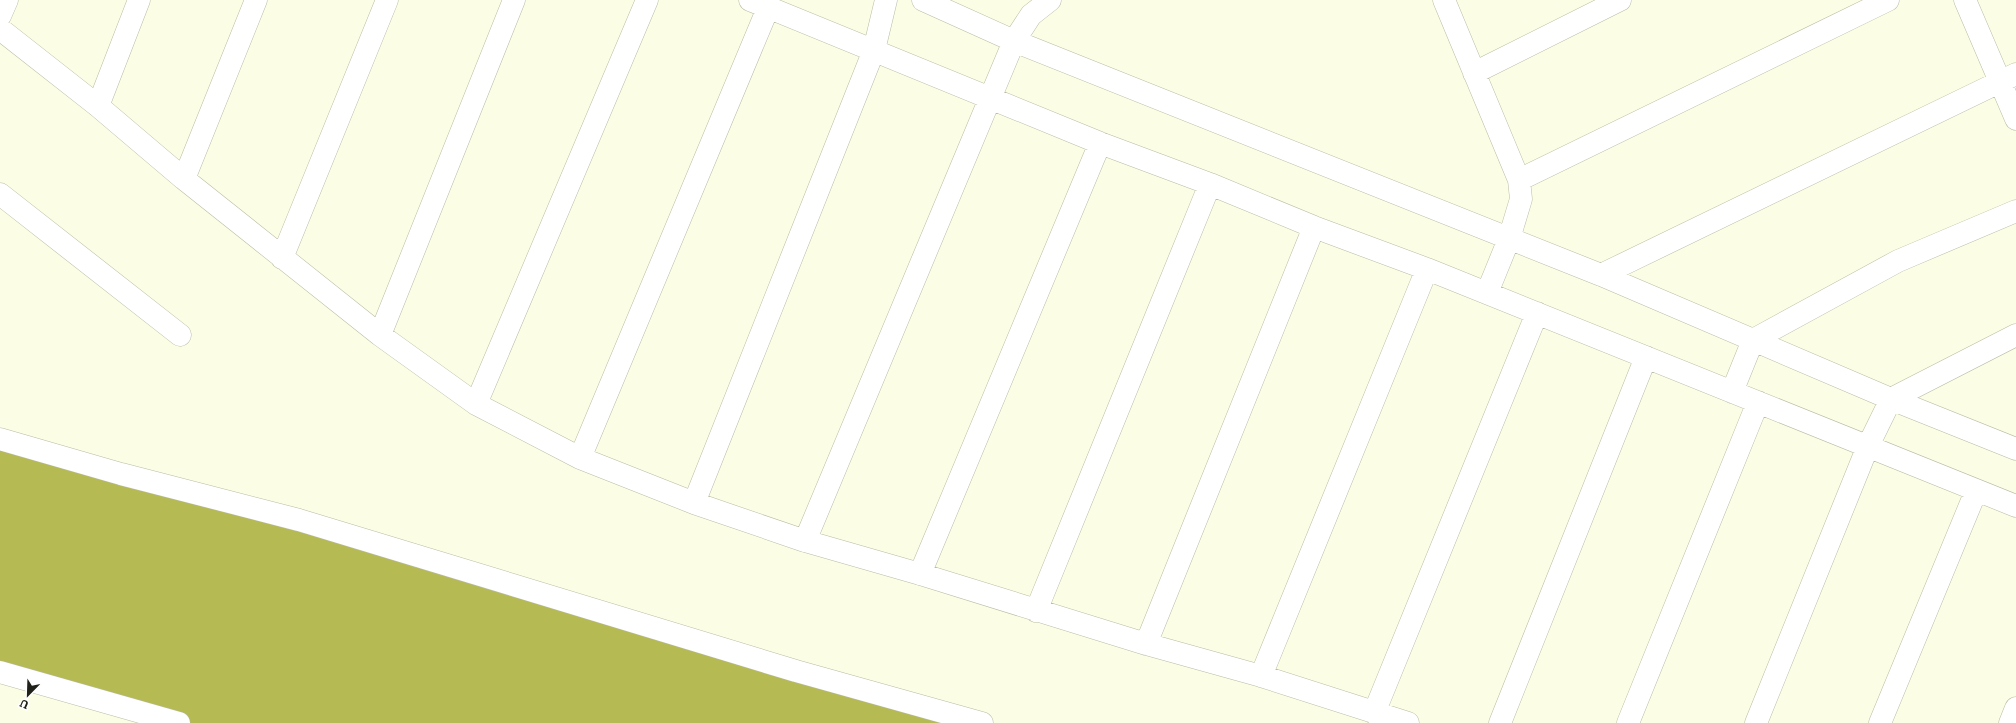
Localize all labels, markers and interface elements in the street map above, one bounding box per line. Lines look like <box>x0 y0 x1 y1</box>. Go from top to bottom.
north arrow <box>8 675 48 715</box>
text: U <box>16 696 31 714</box>

